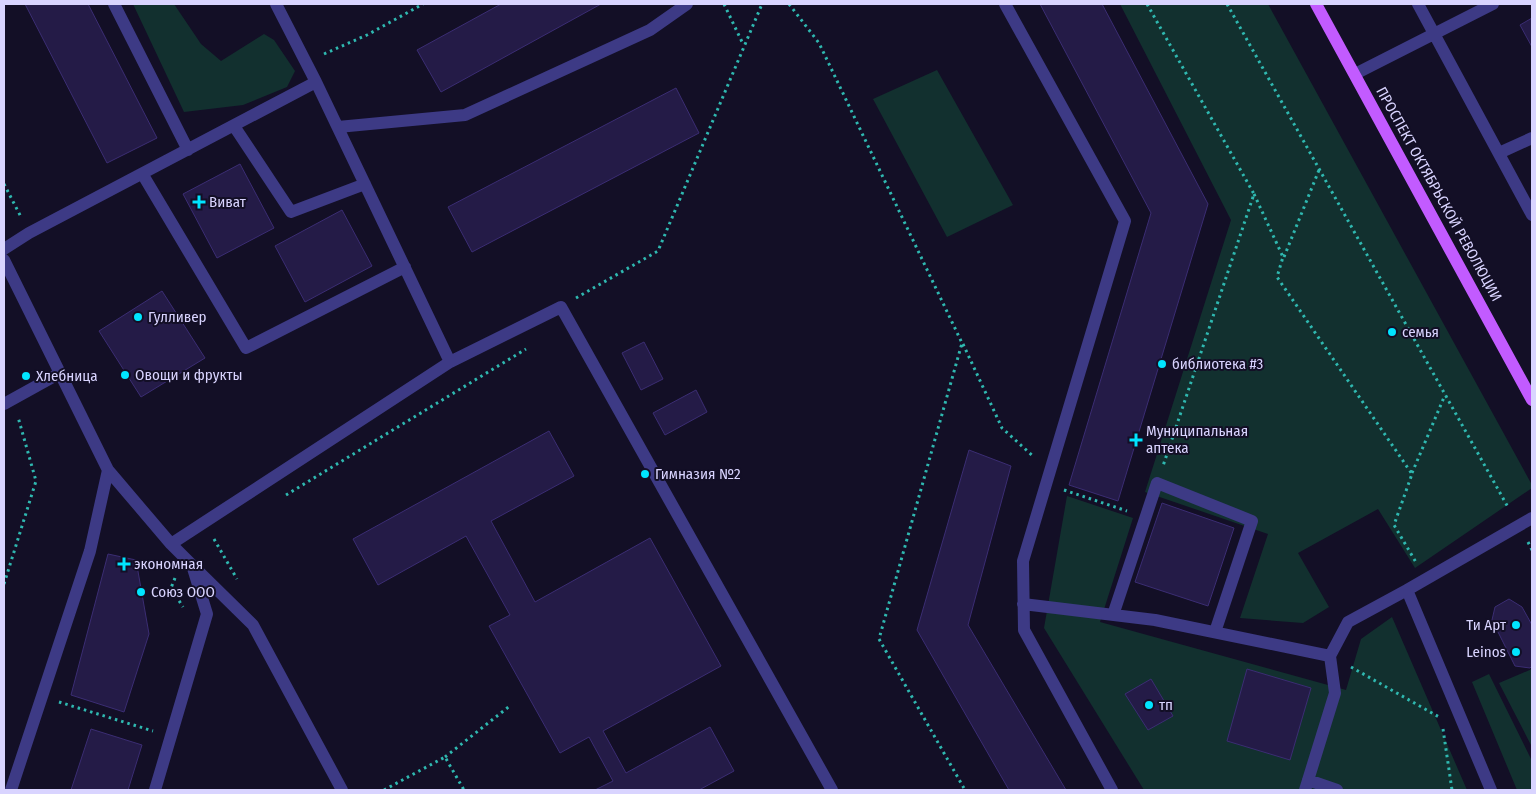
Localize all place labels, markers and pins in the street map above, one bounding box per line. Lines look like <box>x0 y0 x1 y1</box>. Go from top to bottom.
place label: Виват <box>209 193 247 211</box>
marker: Виват <box>193 196 205 208</box>
place label: Гулливер <box>148 308 207 326</box>
marker: Гулливер <box>132 311 144 323</box>
place label: семья <box>1402 323 1439 341</box>
marker: семья <box>1386 326 1398 338</box>
place label: библиотека #3 <box>1172 355 1264 373</box>
marker: библиотека #3 <box>1156 358 1168 370</box>
place label: Овощи и фрукты <box>135 366 243 384</box>
place label: Хлебница <box>36 367 98 385</box>
marker: Овощи и фрукты <box>119 369 131 381</box>
marker: Хлебница <box>20 370 32 382</box>
place label: Муниципальная аптека <box>1146 422 1248 457</box>
marker: Муниципальная аптека <box>1130 434 1142 446</box>
place label: Гимназия №2 <box>655 465 741 483</box>
marker: Гимназия №2 <box>639 468 651 480</box>
place label: экономная <box>134 555 203 573</box>
marker: экономная <box>118 558 130 570</box>
place label: Союз ООО <box>151 583 215 601</box>
marker: Союз ООО <box>135 586 147 598</box>
place label: Ти Арт <box>1466 616 1507 634</box>
marker: Ти Арт <box>1510 619 1522 631</box>
place label: Leinos <box>1466 643 1506 661</box>
marker: Leinos <box>1510 646 1522 658</box>
place label: тп <box>1159 696 1173 714</box>
marker: тп <box>1143 699 1155 711</box>

